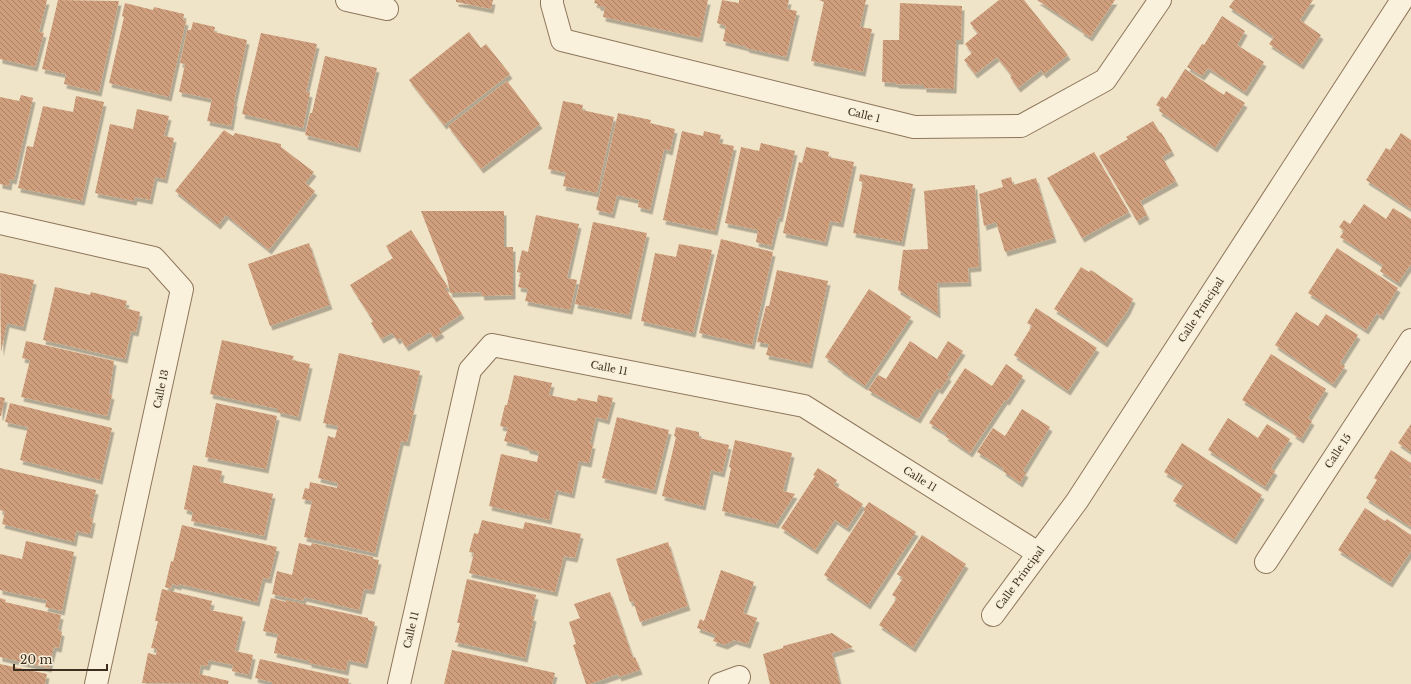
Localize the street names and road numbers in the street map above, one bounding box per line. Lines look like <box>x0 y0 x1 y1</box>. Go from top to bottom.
street label: Calle 1 <box>846 105 882 125</box>
street label: Calle Principal <box>1175 275 1227 345</box>
street label: Calle 11 <box>589 358 629 378</box>
street label: Calle 13 <box>151 368 171 410</box>
street label: Calle 15 <box>1322 431 1354 471</box>
street label: Calle 11 <box>901 464 939 494</box>
street label: Calle Principal <box>993 544 1047 612</box>
street label: Calle 11 <box>400 610 422 650</box>

